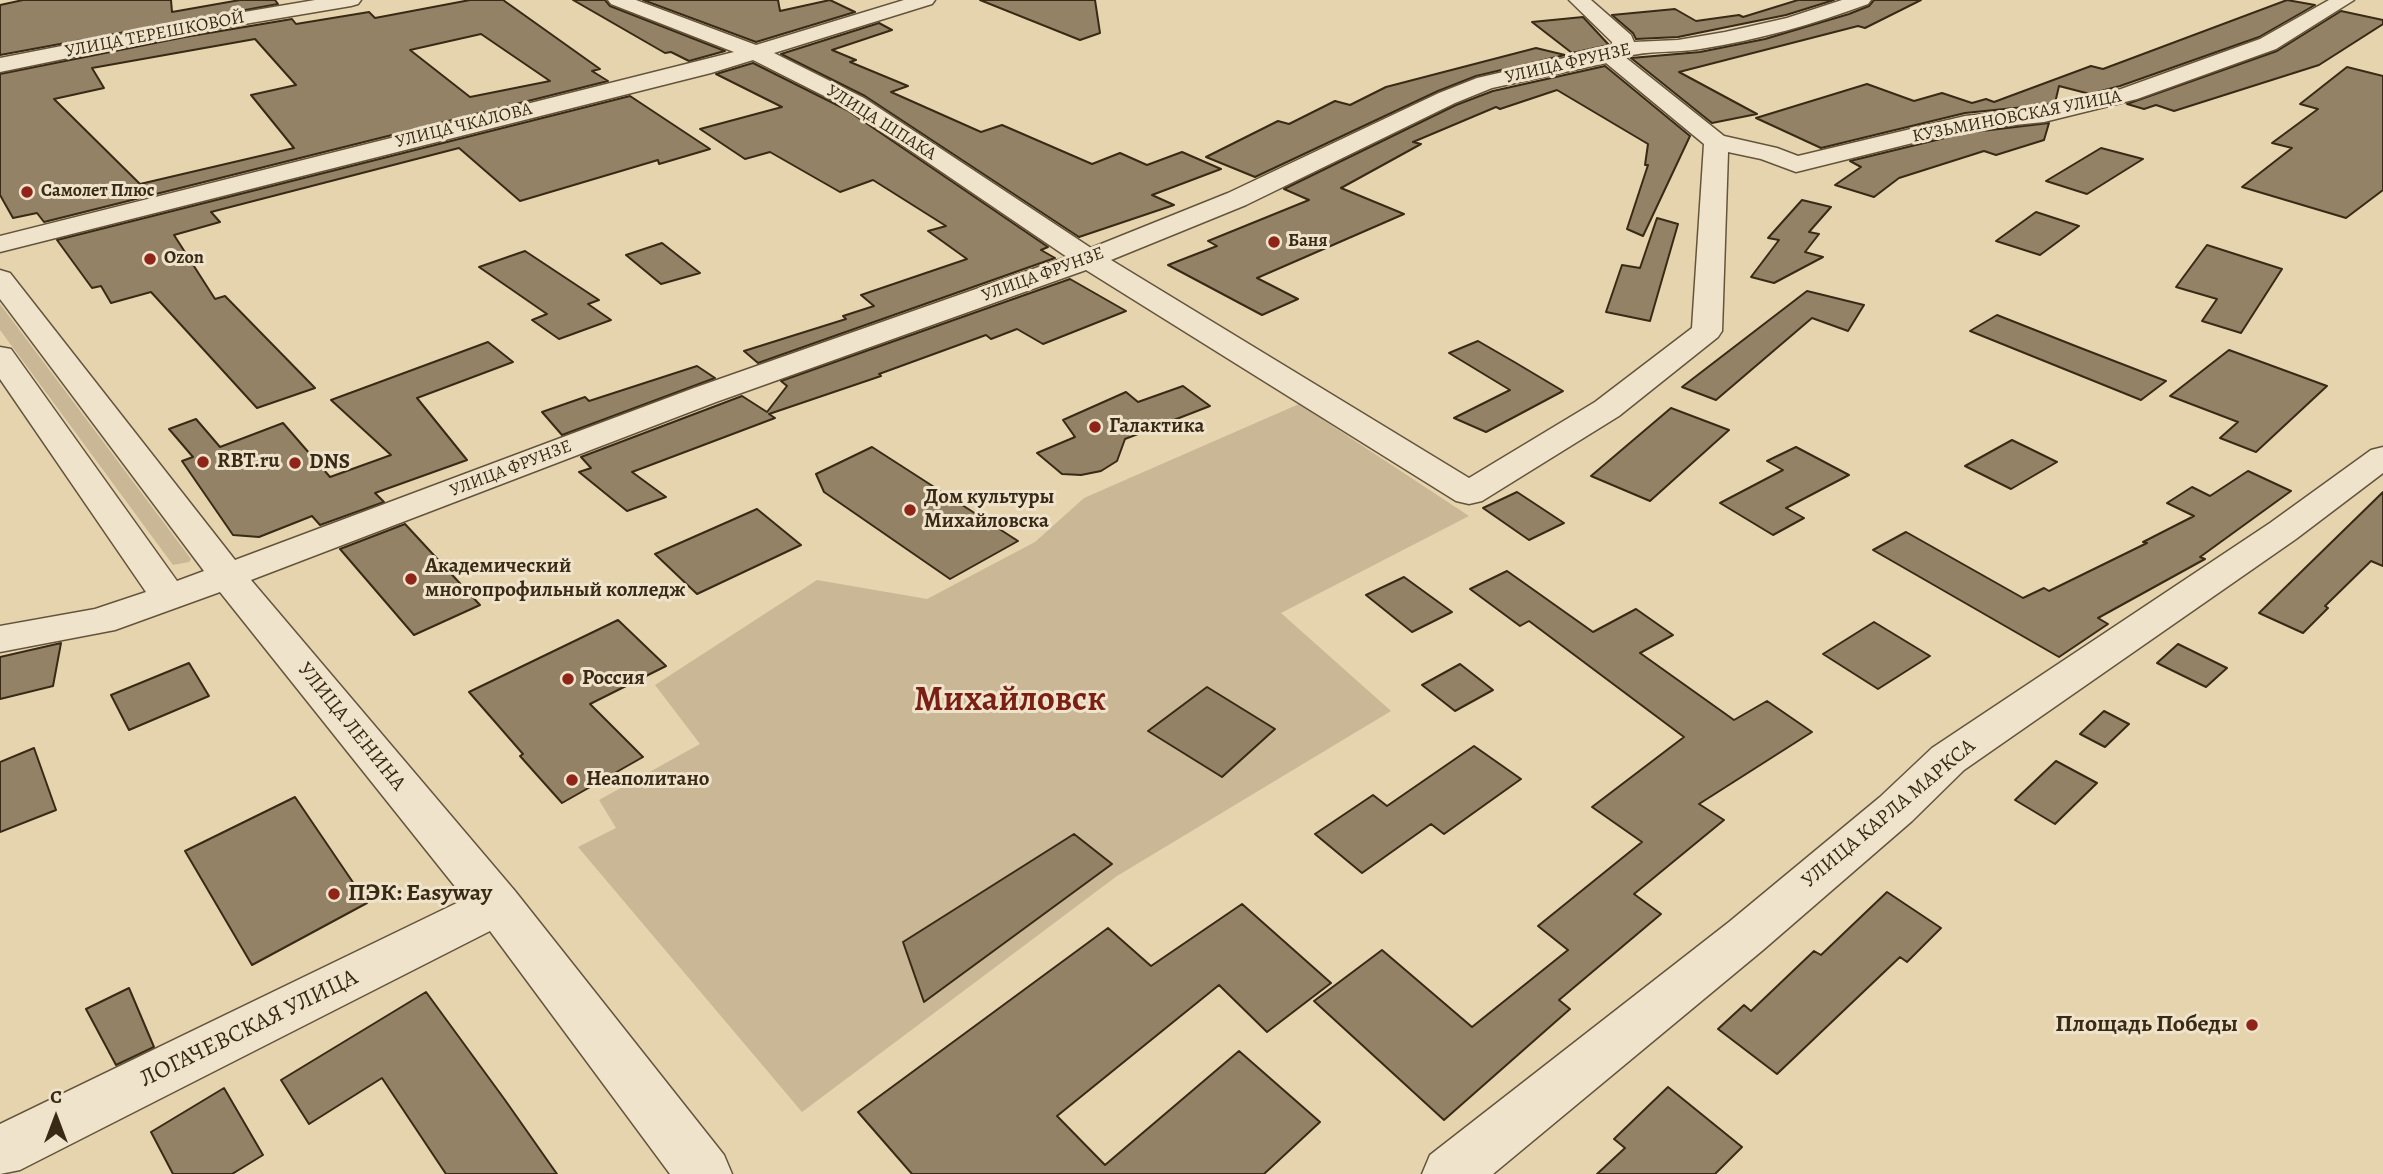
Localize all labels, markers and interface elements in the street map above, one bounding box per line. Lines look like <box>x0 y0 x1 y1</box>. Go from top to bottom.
street label: УЛИЦА ТЕРЕШКОВОЙ <box>63 7 247 63</box>
street label: УЛИЦА ФРУНЗЕ <box>1503 39 1633 89</box>
street label: УЛИЦА ШПАКА <box>822 81 940 165</box>
street label: КУЗЬМИНОВСКАЯ УЛИЦА <box>1911 86 2123 148</box>
street label: УЛИЦА ЧКАЛОВА <box>393 99 535 153</box>
place label: Самолет Плюс <box>41 181 154 203</box>
marker: Самолет Плюс <box>19 184 35 200</box>
place label: Баня <box>1288 231 1328 253</box>
marker: Баня <box>1266 234 1282 250</box>
street label: УЛИЦА ФРУНЗЕ <box>979 243 1107 307</box>
place label: Ozon <box>164 248 204 270</box>
marker: Ozon <box>142 251 158 267</box>
place label: Галактика <box>1109 414 1204 440</box>
marker: Галактика <box>1087 419 1103 435</box>
street label: УЛИЦА ФРУНЗЕ <box>447 436 575 502</box>
place label: RBT.ru <box>217 449 280 475</box>
place label: DNS <box>309 450 350 476</box>
marker: RBT.ru <box>195 454 211 470</box>
marker: DNS <box>287 455 303 471</box>
place label: Дом культуры Михайловска <box>924 485 1054 535</box>
marker: Дом культуры Михайловска <box>902 502 918 518</box>
place label: Академический многопрофильный колледж <box>425 554 686 604</box>
marker: Академический многопрофильный колледж <box>403 571 419 587</box>
street label: УЛИЦА ЛЕНИНА <box>292 658 410 796</box>
place label: Россия <box>582 666 645 692</box>
marker: Россия <box>560 671 576 687</box>
district label: Михайловск <box>914 680 1106 722</box>
street label: УЛИЦА КАРЛА МАРКСА <box>1797 734 1981 894</box>
place label: Неаполитано <box>586 767 709 793</box>
marker: Неаполитано <box>564 772 580 788</box>
place label: ПЭК: Easyway <box>348 880 492 908</box>
marker: ПЭК: Easyway <box>326 886 342 902</box>
street label: ЛОГАЧЕВСКАЯ УЛИЦА <box>135 964 363 1094</box>
place label: Площадь Победы <box>2055 1011 2238 1039</box>
marker: Площадь Победы <box>2244 1017 2260 1033</box>
north arrow <box>21 1083 91 1153</box>
text: С <box>50 1084 62 1110</box>

